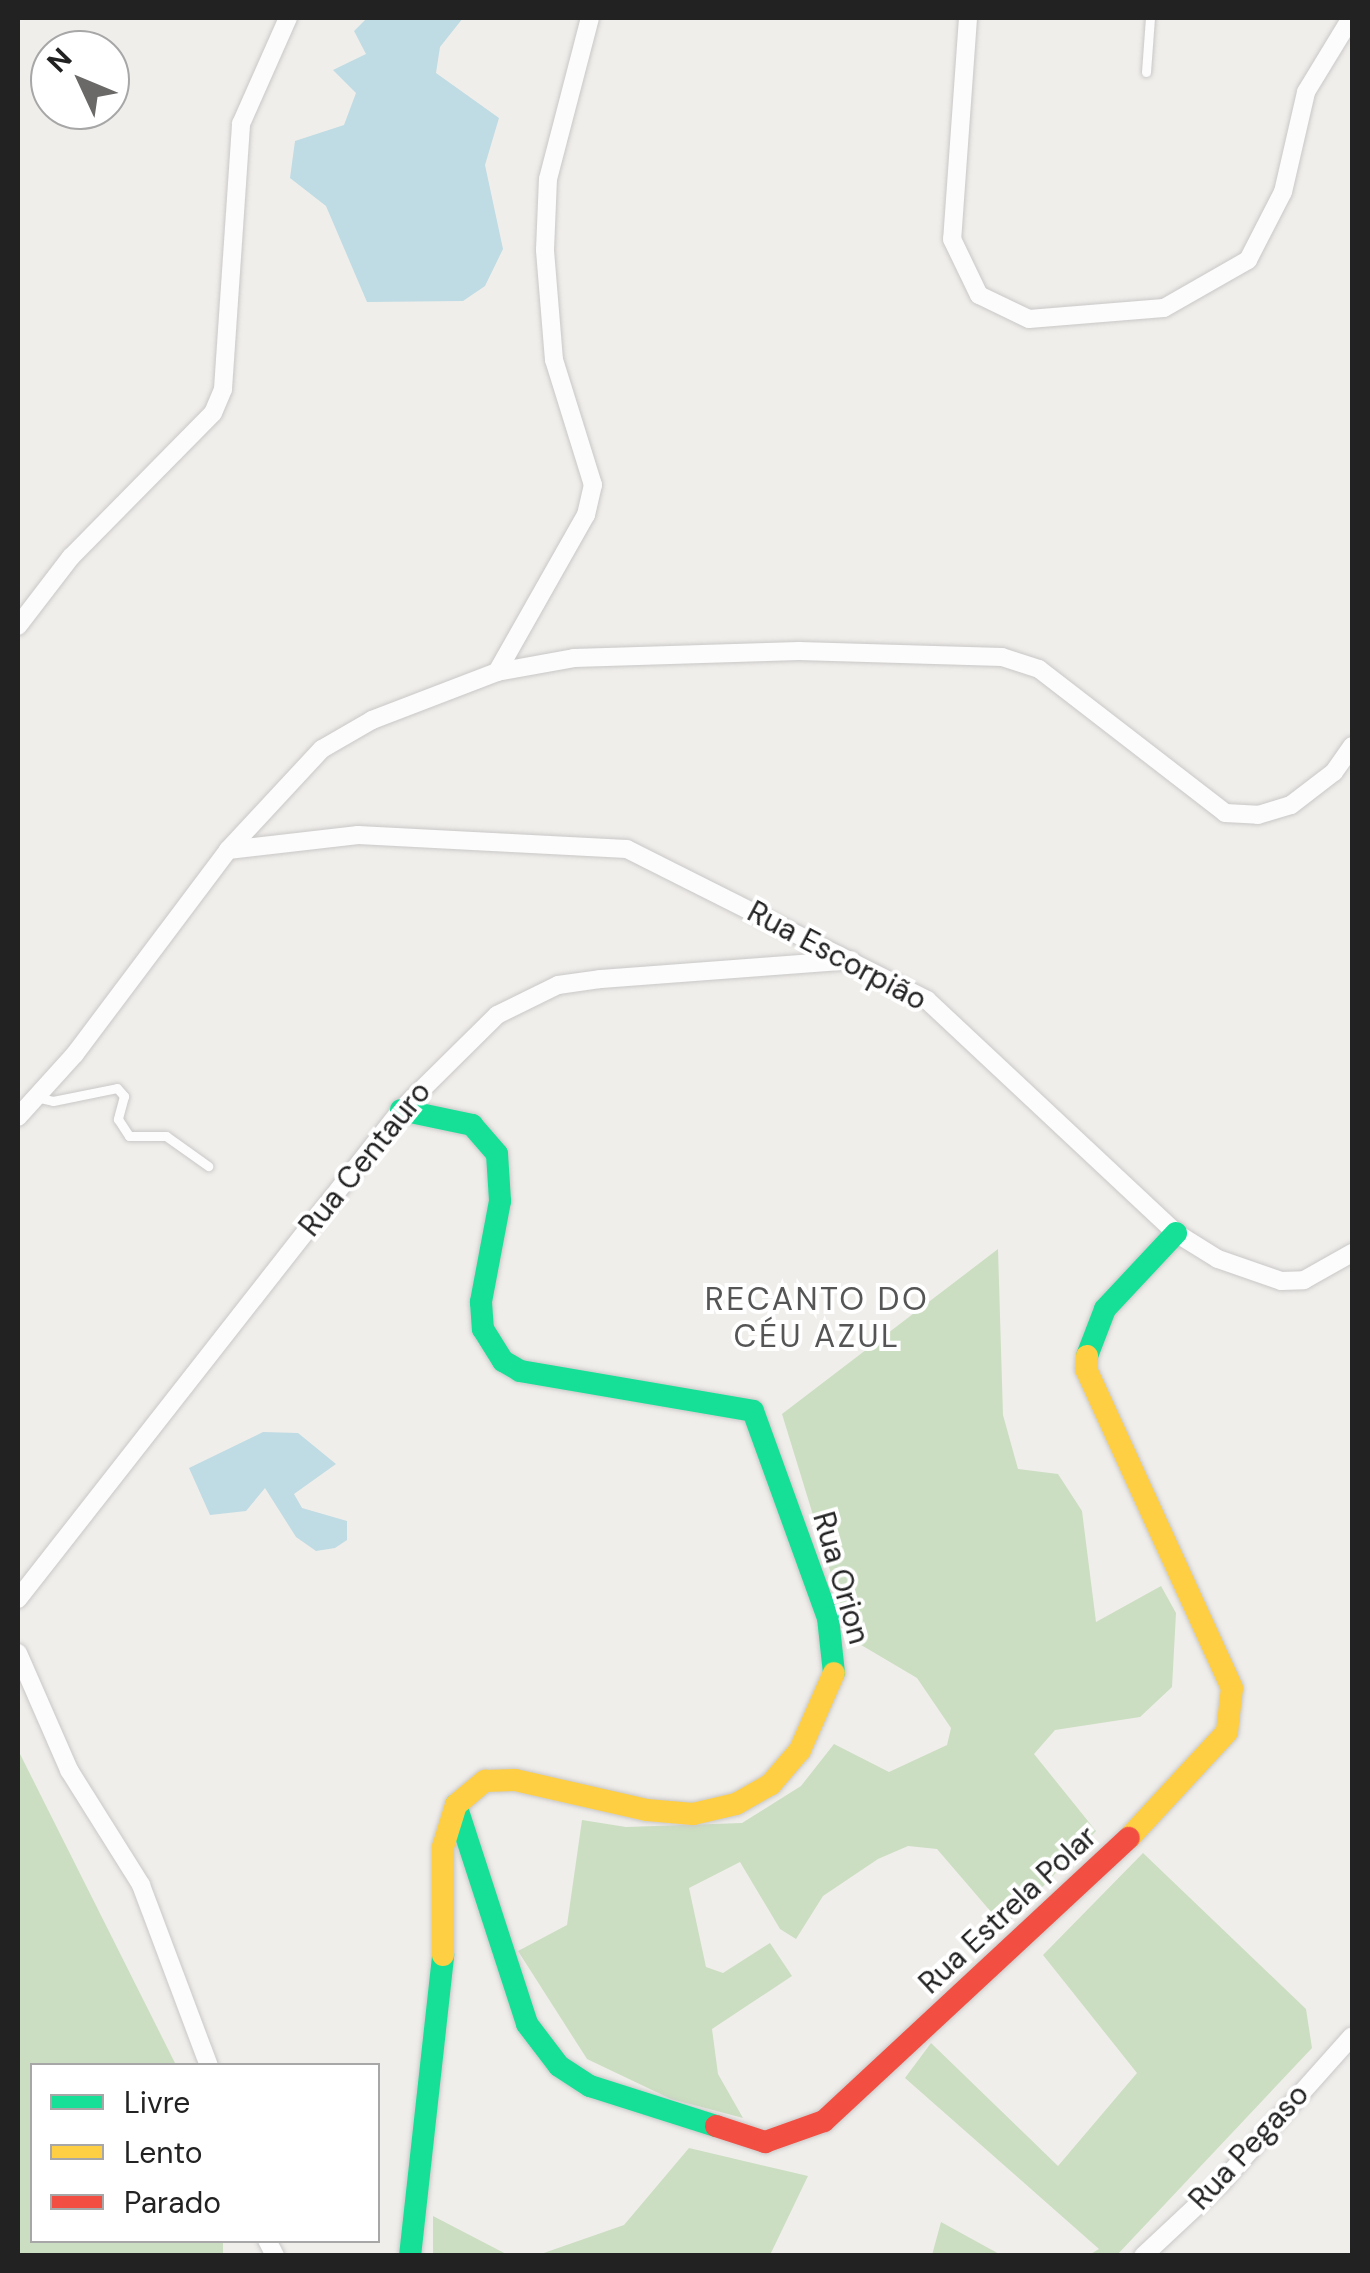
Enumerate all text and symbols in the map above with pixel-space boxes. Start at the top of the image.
north arrow [30,30,130,130]
text: N [39,40,80,80]
street label: Rua Escorpião [741,894,933,1018]
street label: Rua Centauro [292,1074,438,1244]
district label: RECANTO DO CÉU AZUL [705,1281,929,1356]
street label: Rua Orion [805,1508,877,1648]
street label: Rua Estrela Polar [912,1819,1104,2001]
legend [30,2063,380,2243]
street label: Rua Pegaso [1182,2077,1316,2217]
text: Livre [124,2083,190,2122]
text: Lento [124,2133,203,2172]
text: Parado [124,2183,221,2222]

